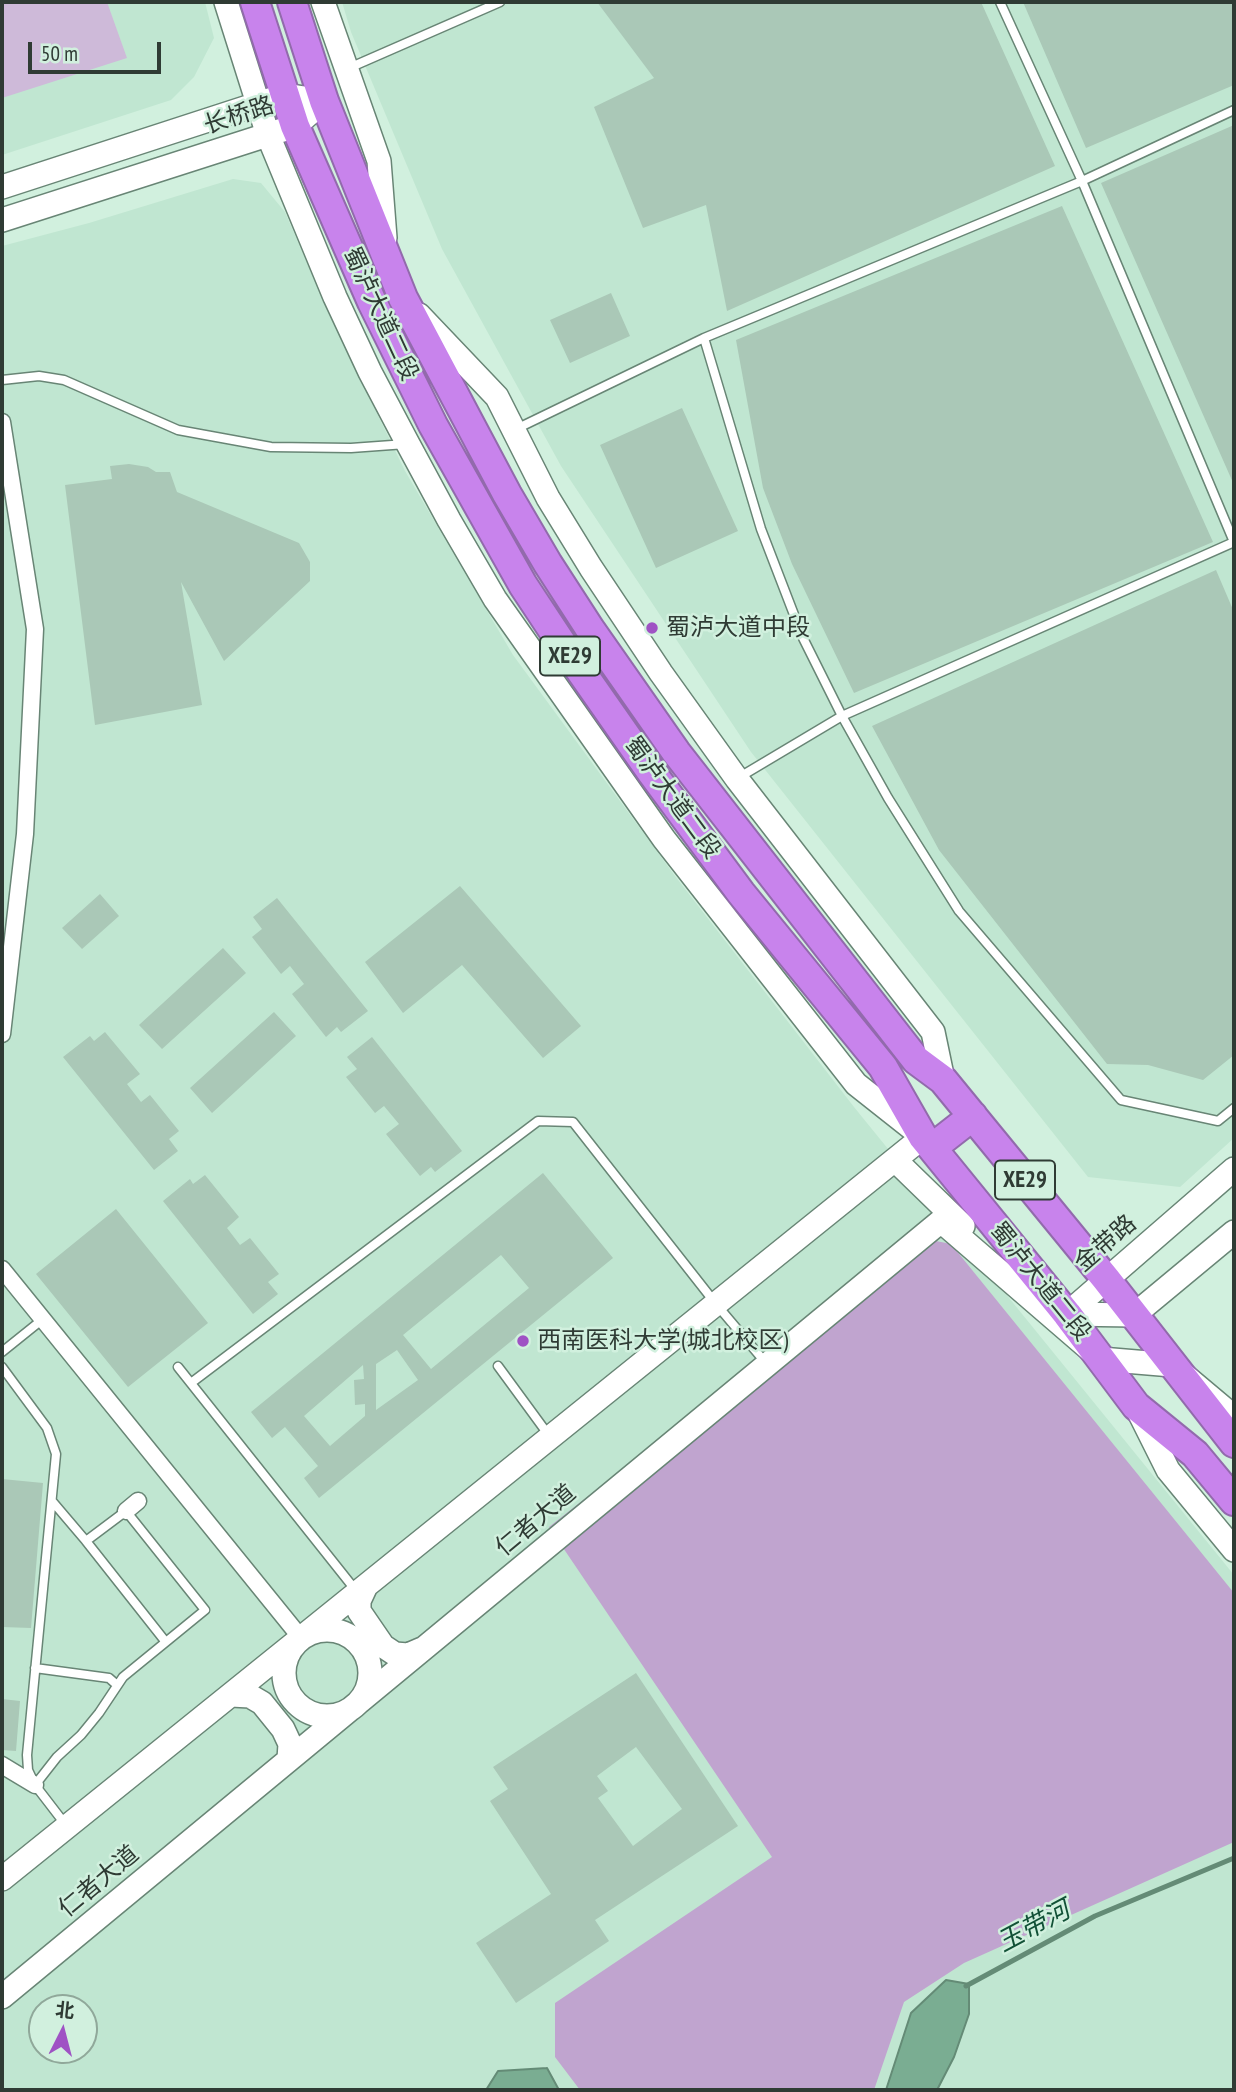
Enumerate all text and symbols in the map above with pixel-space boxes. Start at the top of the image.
scale bar [32,28,164,72]
text: 50 m [41,40,78,67]
street label: 长桥路 [200,91,278,141]
street label: 蜀泸大道二段 [337,243,423,385]
place label: 蜀泸大道中段 [666,614,810,642]
marker: 蜀泸大道中段 [644,620,660,636]
road number: XE29 [540,636,600,676]
street label: 蜀泸大道二段 [618,731,726,865]
road number: XE29 [995,1161,1055,1200]
street label: 金带路 [1069,1210,1143,1278]
street label: 蜀泸大道二段 [983,1217,1097,1347]
place label: 西南医科大学(城北校区) [537,1327,788,1355]
marker: 西南医科大学(城北校区) [515,1333,531,1349]
street label: 仁者大道 [490,1479,582,1563]
street label: 仁者大道 [53,1840,145,1924]
water label: 玉带河 [992,1895,1076,1959]
north arrow [28,1994,98,2064]
text: 北 [54,1997,76,2023]

